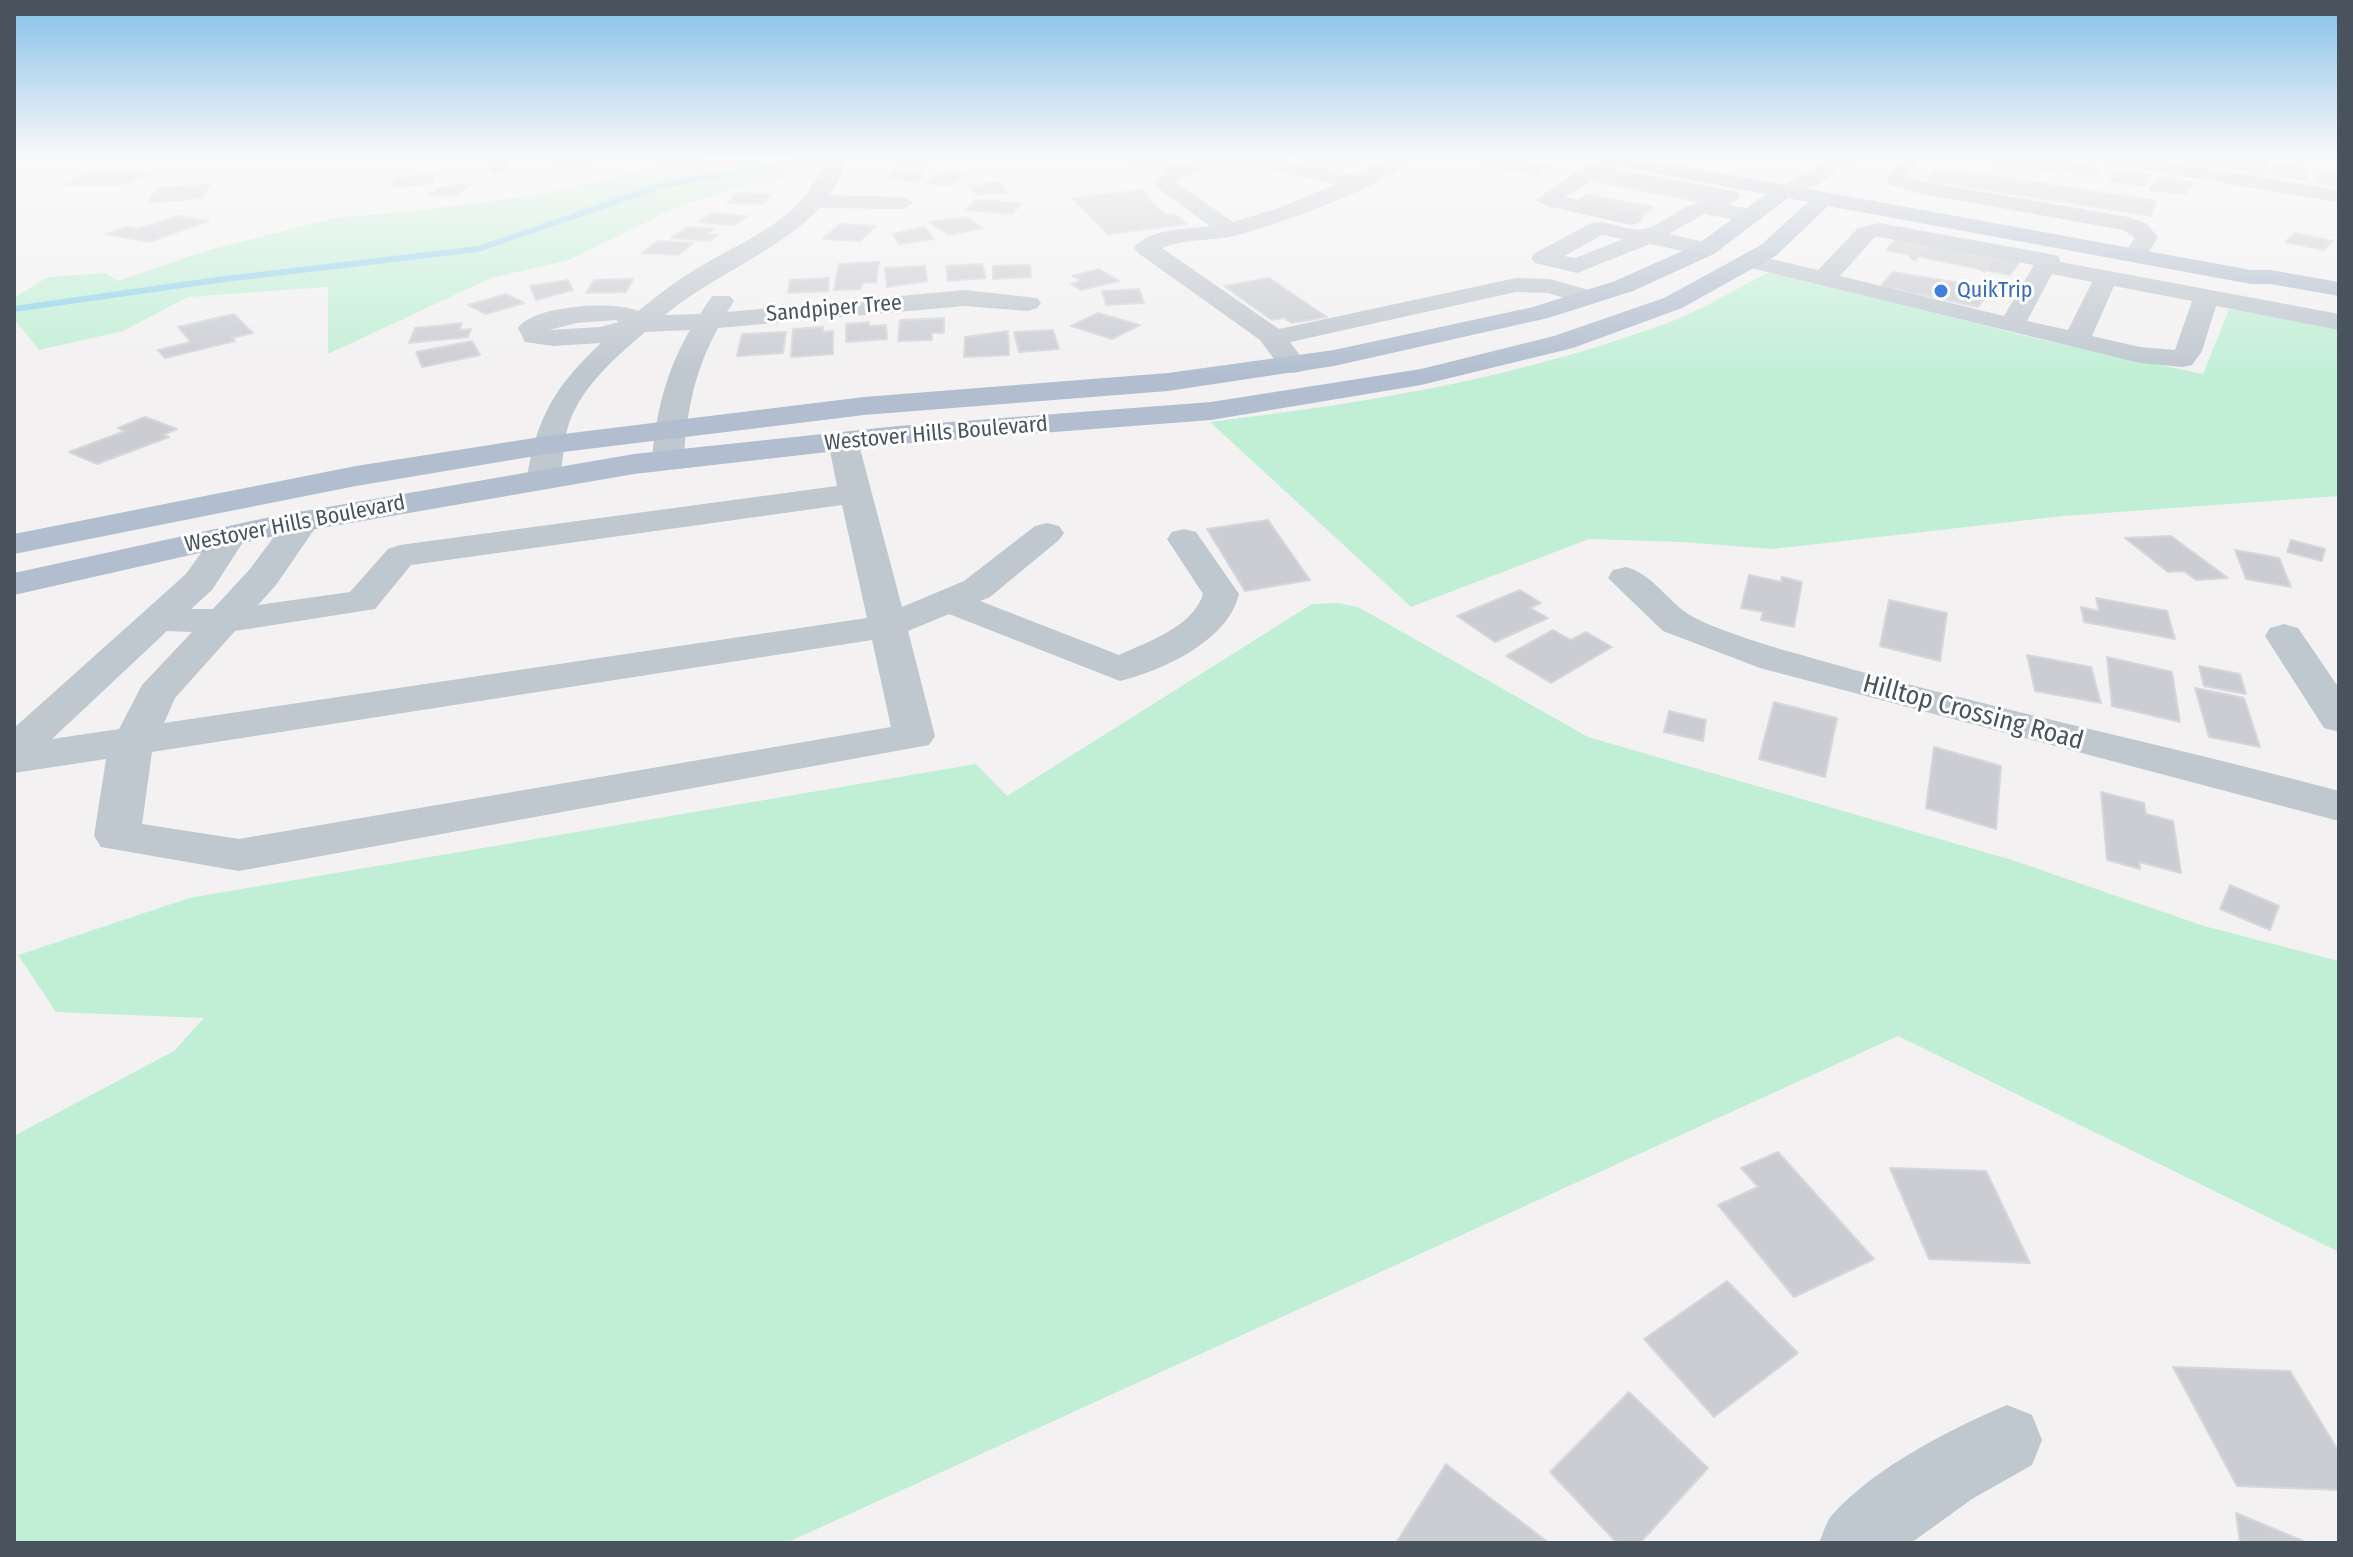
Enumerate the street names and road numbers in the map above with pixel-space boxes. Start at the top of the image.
street label: Sandpiper Tree [765,290,903,328]
street label: Westover Hills Boulevard [823,411,1049,457]
street label: Westover Hills Boulevard [183,490,407,558]
street label: Hilltop Crossing Road [1859,669,2087,757]

